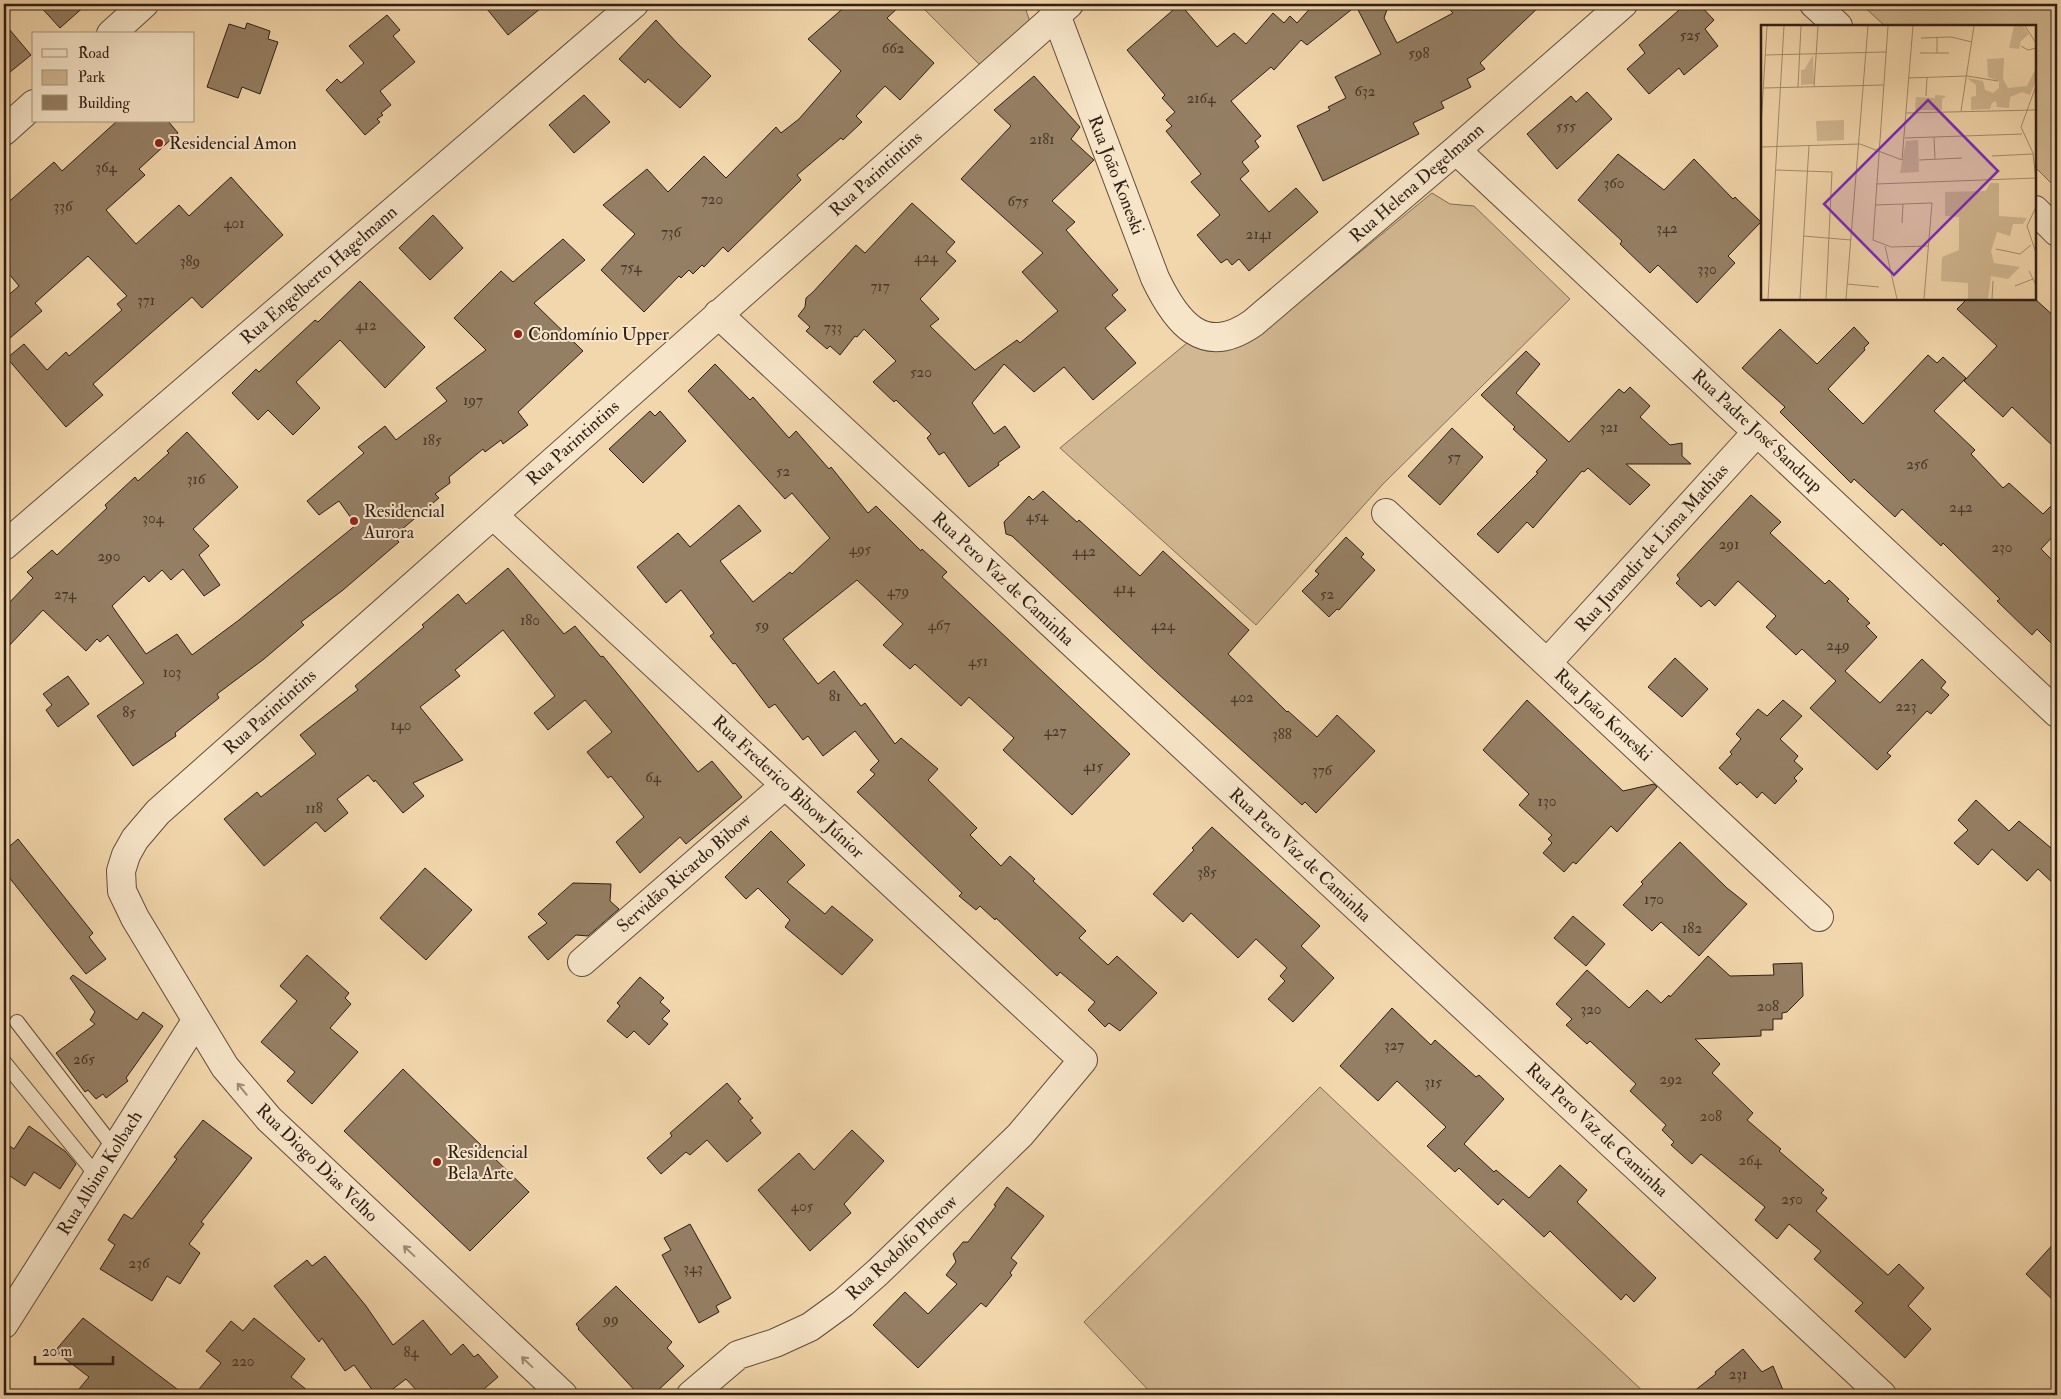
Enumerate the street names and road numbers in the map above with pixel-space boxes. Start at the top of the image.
street label: Rua João Koneski [1083,112,1149,238]
street label: Rua Helena Degelmann [1345,118,1489,248]
street label: Rua Parintintins [825,126,927,222]
street label: Rua Engelberto Hagelmann [236,200,402,350]
street label: Rua Padre José Sandrup [1687,364,1827,498]
street label: Rua Parintintins [522,395,624,491]
street label: Rua Jurandir de Lima Mathias [1570,459,1734,637]
street label: Rua Pero Vaz de Caminha [927,507,1079,651]
street label: Rua Parintintins [219,664,321,760]
street label: Rua João Koneski [1549,664,1657,767]
street label: Rua Frederico Bibow Júnior [707,710,869,864]
street label: Rua Pero Vaz de Caminha [1224,783,1376,927]
street label: Servidão Ricardo Bibow [612,808,757,938]
street label: Rua Pero Vaz de Caminha [1521,1058,1673,1202]
street label: Rua Diogo Dias Velho [251,1099,383,1227]
street label: Rua Albino Kolbach [52,1106,148,1240]
street label: Rua Rodolfo Plotow [842,1190,963,1306]

